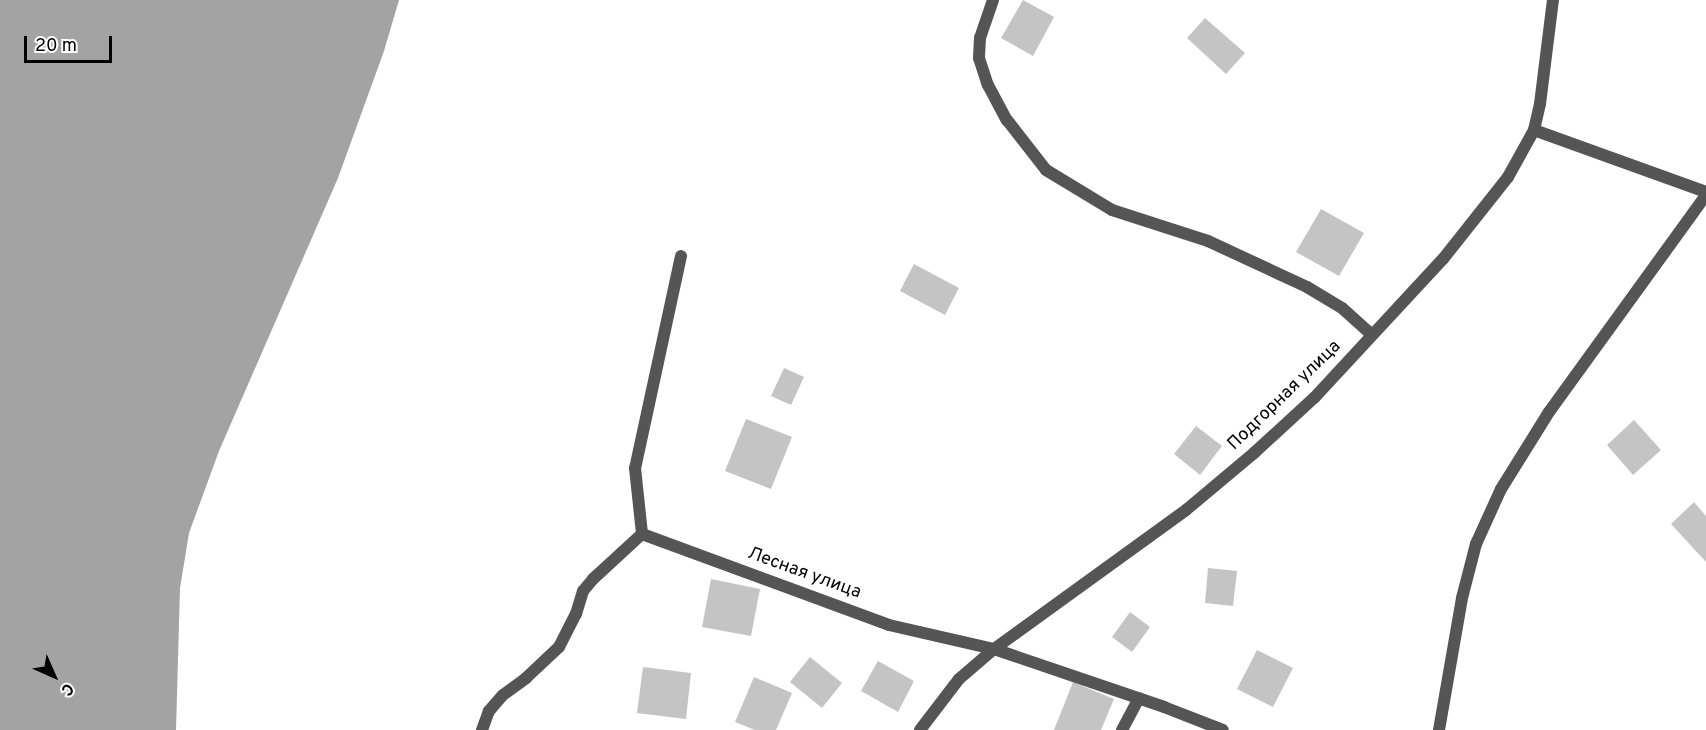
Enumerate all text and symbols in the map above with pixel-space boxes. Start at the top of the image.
scale bar [27,24,116,62]
text: 20 m [35,35,77,58]
street label: Подгорная улица [1224,336,1346,456]
street label: Лесная улица [744,543,864,605]
north arrow [24,646,84,706]
text: С [56,678,77,699]

